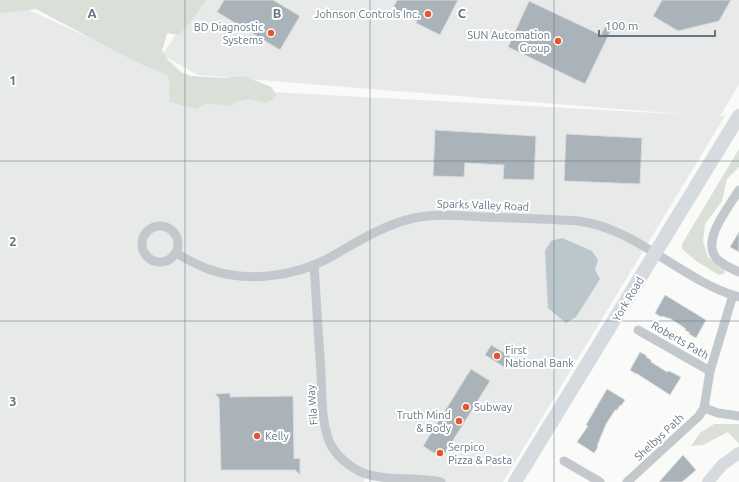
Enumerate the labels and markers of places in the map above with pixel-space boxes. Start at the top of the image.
place label: Johnson Controls Inc. [314,8,420,20]
marker: Johnson Controls Inc. [423,9,433,19]
place label: BD Diagnostic Systems [194,21,263,46]
marker: BD Diagnostic Systems [266,28,276,38]
place label: SUN Automation Group [467,29,550,54]
marker: SUN Automation Group [553,36,563,46]
place label: First National Bank [505,344,574,369]
marker: First National Bank [492,351,502,361]
place label: Subway [474,401,513,413]
marker: Subway [461,402,471,412]
place label: Truth Mind & Body [397,409,452,434]
marker: Truth Mind & Body [454,416,464,426]
place label: Kelly [265,430,289,442]
marker: Kelly [252,431,262,441]
place label: Serpico Pizza & Pasta [448,441,512,466]
marker: Serpico Pizza & Pasta [435,448,445,458]

